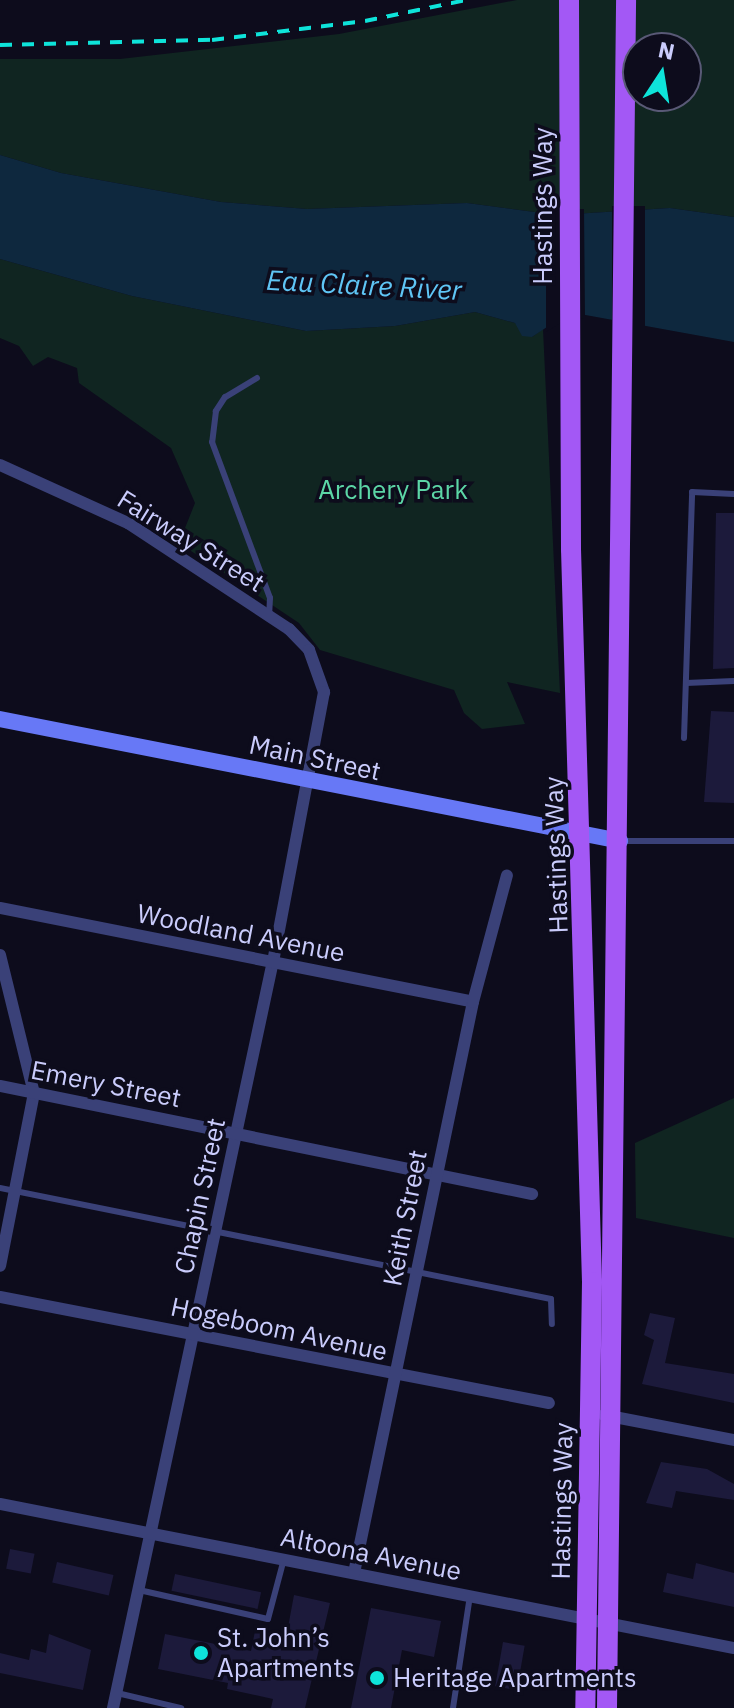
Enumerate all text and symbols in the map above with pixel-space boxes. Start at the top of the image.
north arrow [622,32,702,112]
text: N [656,34,677,66]
street label: Hastings Way [527,127,559,285]
water label: Eau Claire River [265,263,463,307]
park label: Archery Park [318,474,468,506]
street label: Fairway Street [112,483,270,599]
street label: Main Street [246,729,384,787]
street label: Hastings Way [538,776,574,934]
street label: Woodland Avenue [135,898,347,968]
street label: Emery Street [28,1054,184,1114]
street label: Chapin Street [168,1115,232,1277]
street label: Keith Street [377,1147,433,1289]
street label: Hogeboom Avenue [168,1291,390,1367]
street label: Hastings Way [545,1422,579,1580]
street label: Altoona Avenue [278,1521,464,1587]
place label: St. John’s Apartments [217,1622,355,1684]
marker: St. John’s Apartments [192,1644,210,1662]
place label: Heritage Apartments [393,1662,637,1694]
marker: Heritage Apartments [368,1669,386,1687]

